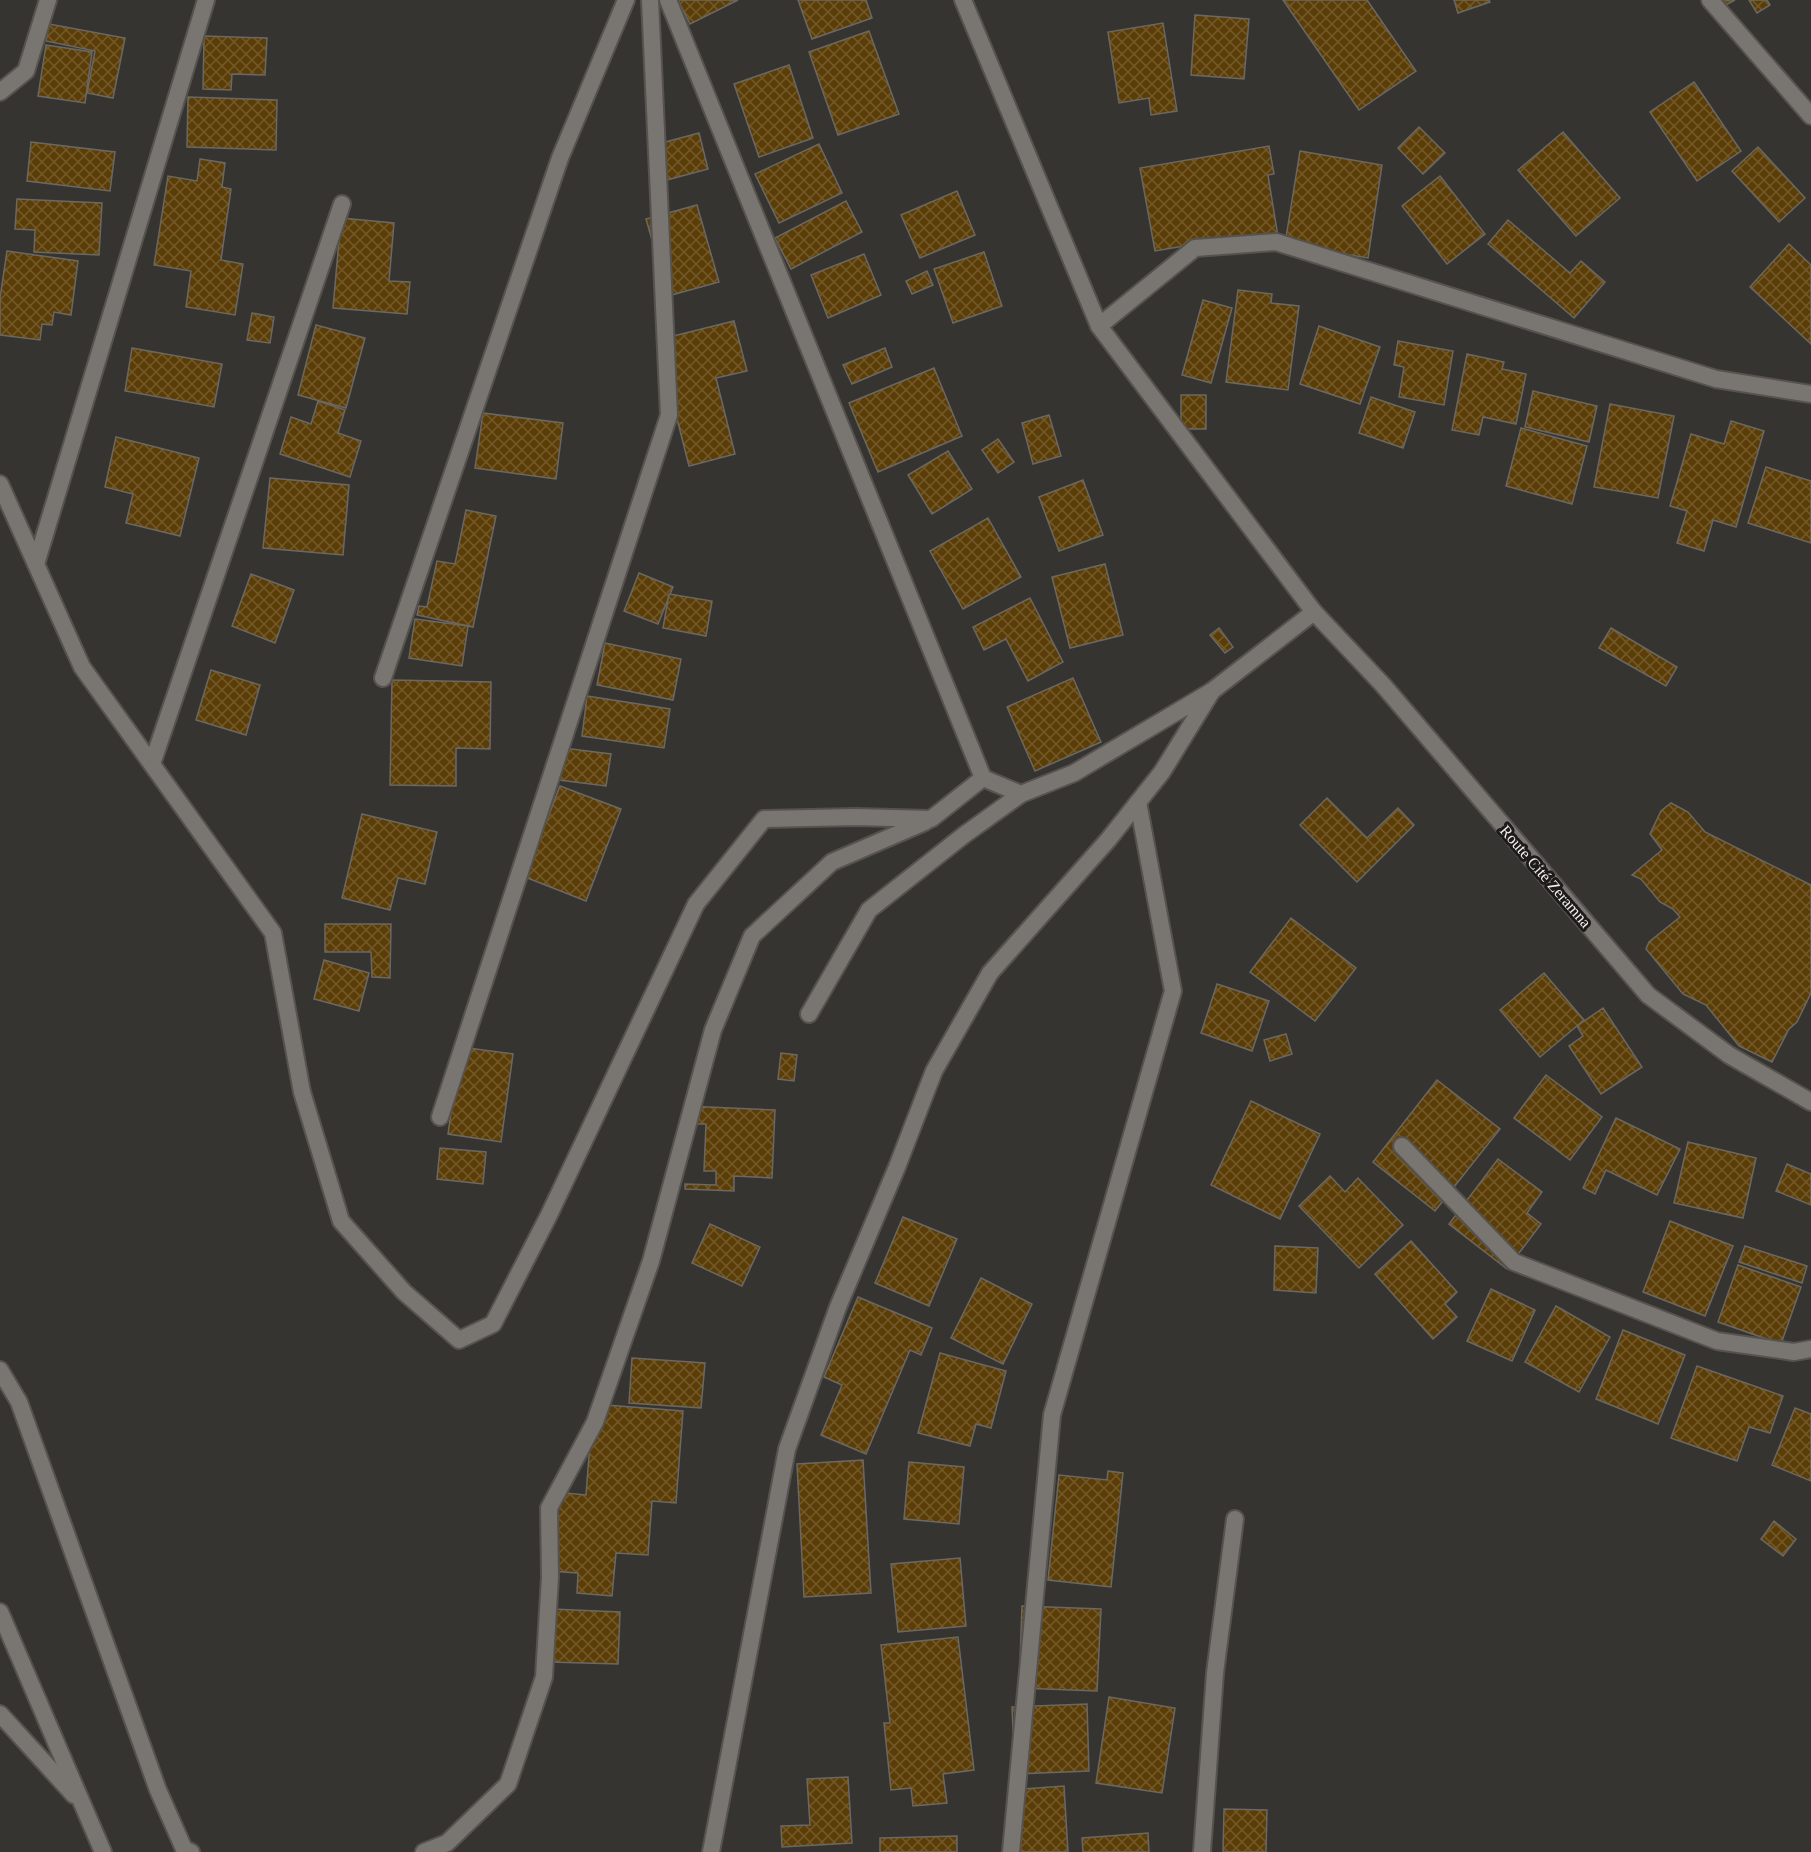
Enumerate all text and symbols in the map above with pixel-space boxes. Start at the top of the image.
street label: Route Cité Zeramna [1497,822,1595,931]

